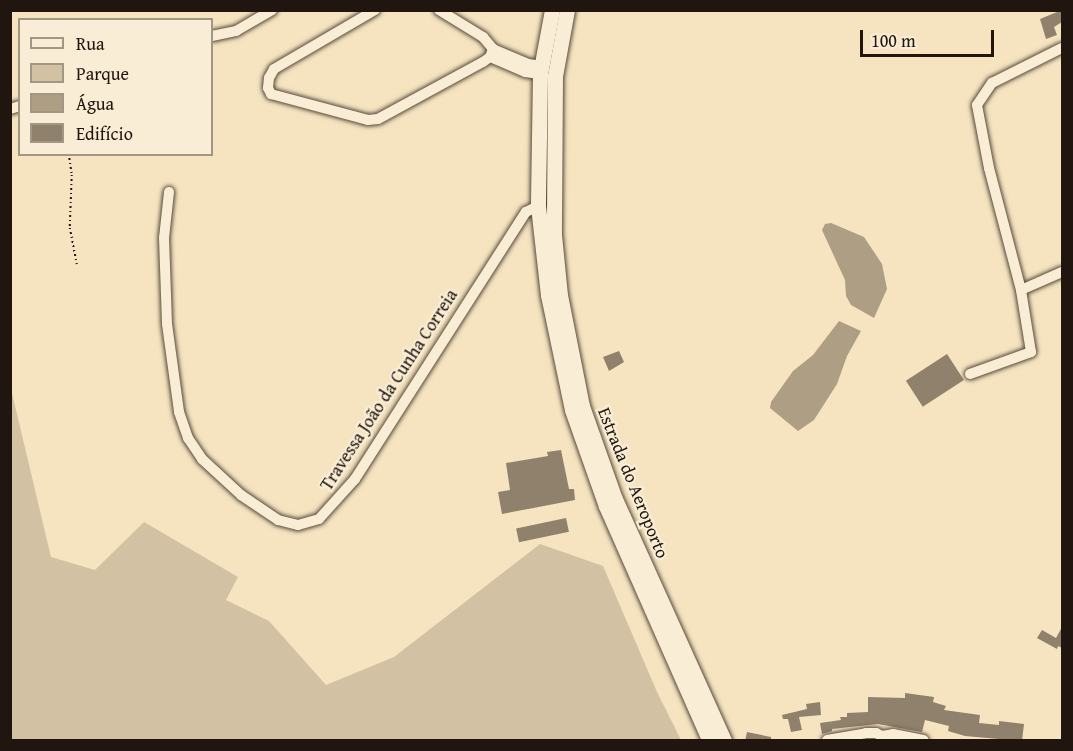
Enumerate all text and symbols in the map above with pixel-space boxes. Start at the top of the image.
legend [18,18,213,156]
scale bar [863,18,996,56]
text: 100 m [871,27,916,54]
text: Rua [76,30,105,57]
text: Parque [76,60,129,87]
text: Água [76,90,114,117]
text: Edifício [76,120,133,147]
street label: Travessa João da Cunha Correia [316,285,462,495]
street label: Estrada do Aeroporto [593,404,673,562]

